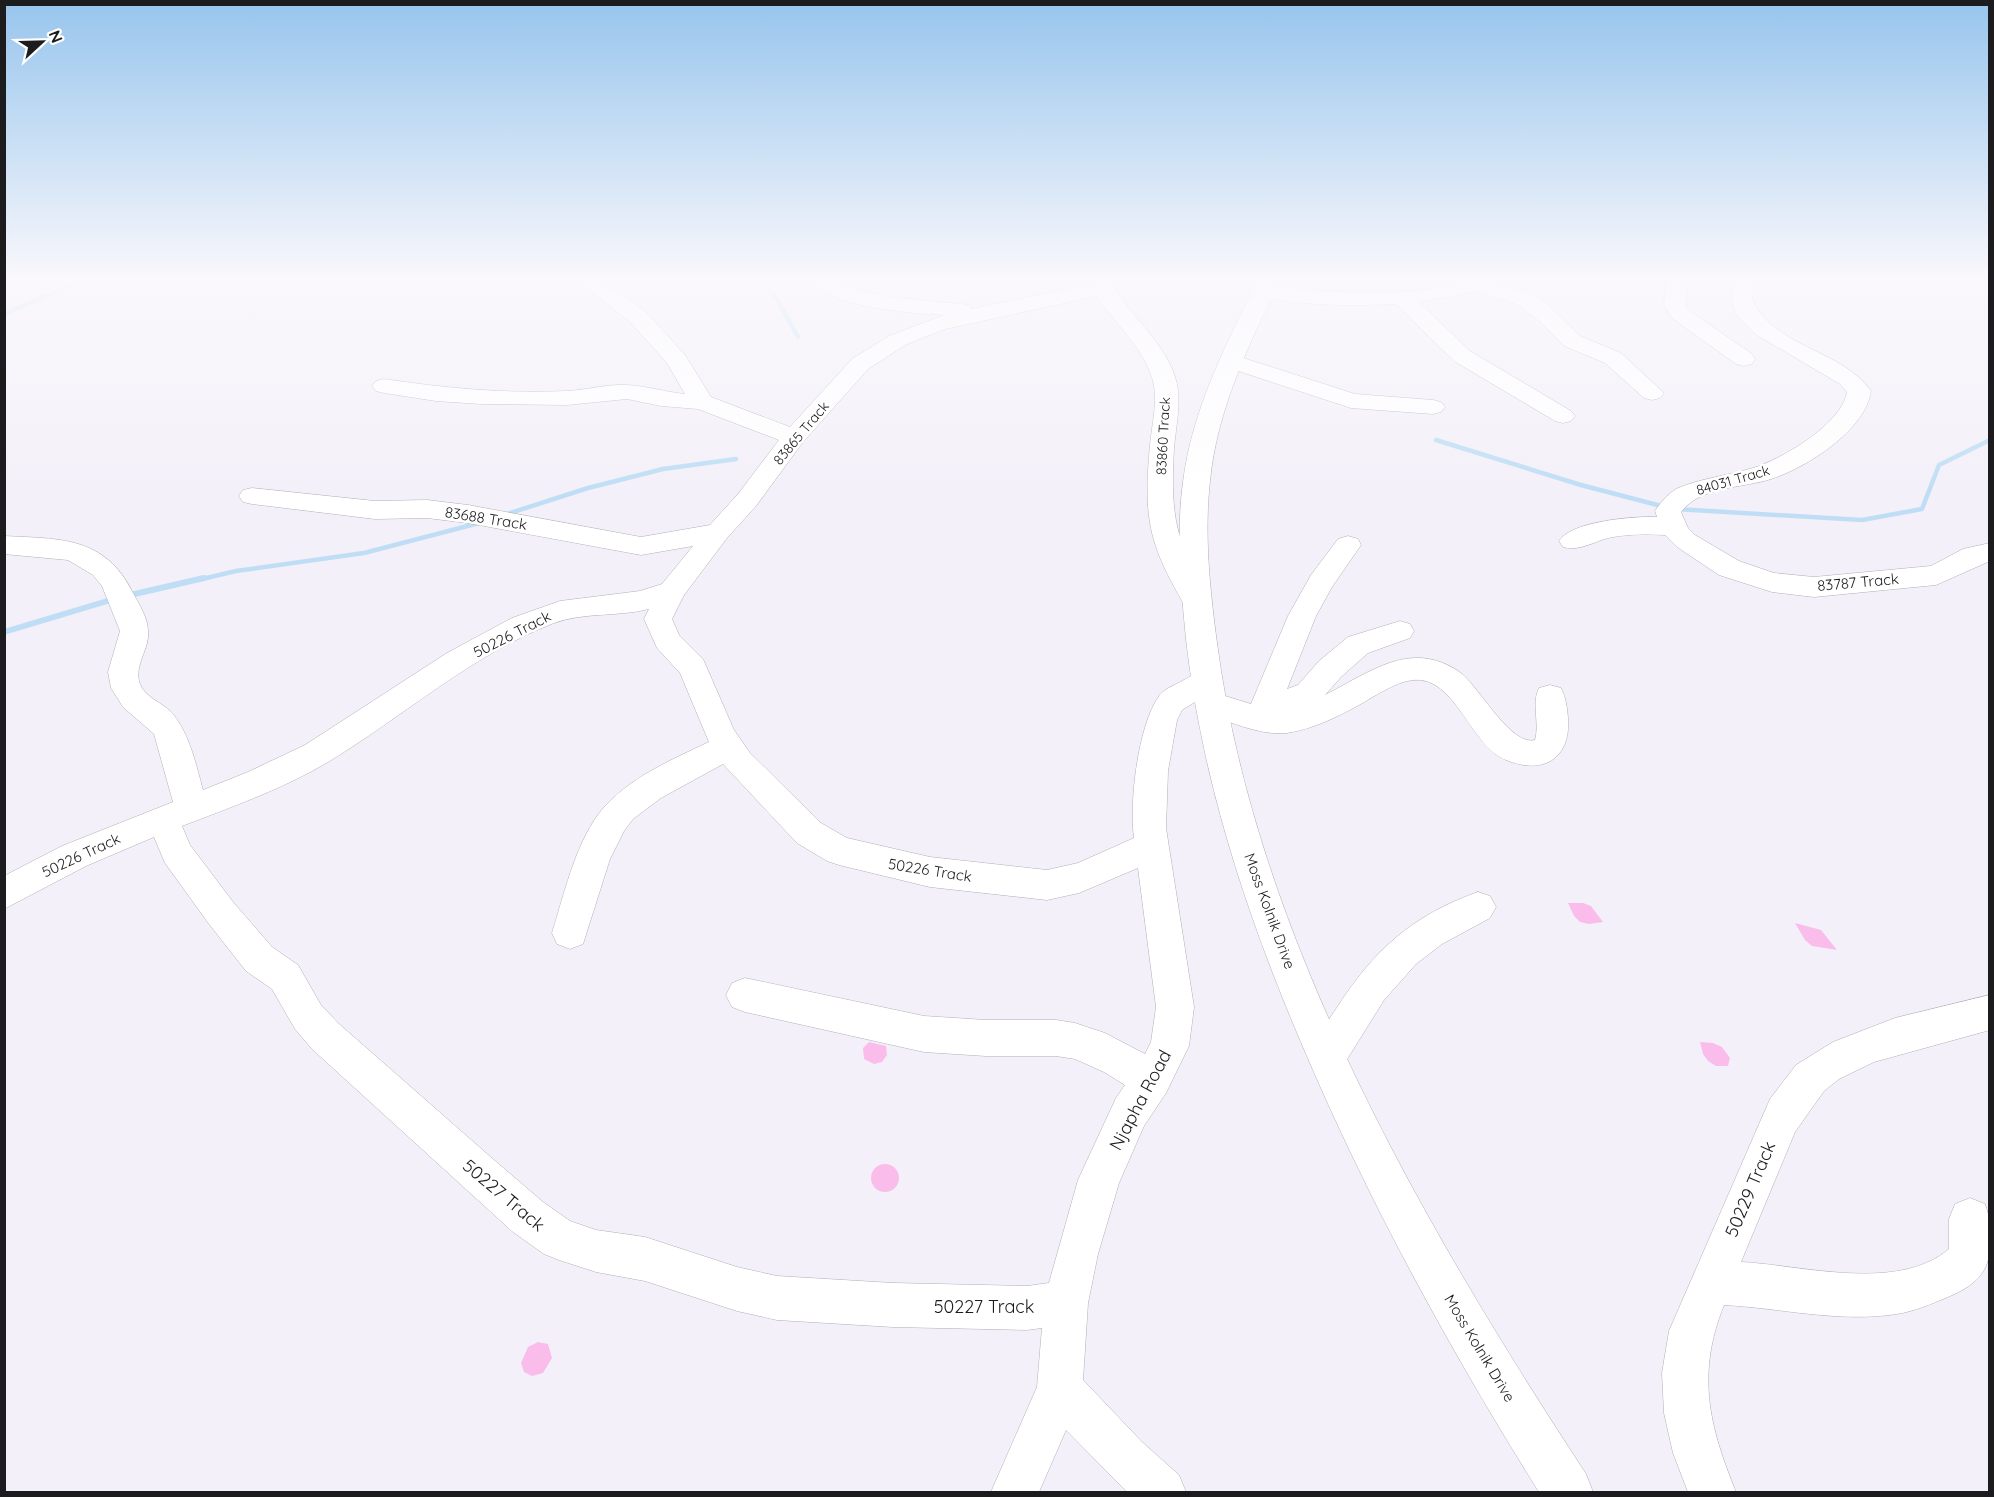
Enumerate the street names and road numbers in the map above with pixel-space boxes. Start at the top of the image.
street label: 83860 Track [1152,396,1174,476]
street label: 83865 Track [769,398,833,468]
street label: 84031 Track [1694,461,1772,499]
street label: 83688 Track [444,502,528,534]
street label: 83787 Track [1816,569,1900,595]
street label: 50226 Track [470,606,554,662]
street label: 50226 Track [39,829,123,881]
street label: Moss Kolnik Drive [1240,850,1300,972]
street label: 50226 Track [887,854,973,886]
street label: Njapha Road [1104,1046,1176,1154]
street label: 50229 Track [1720,1138,1780,1240]
street label: 50227 Track [458,1154,550,1236]
street label: Moss Kolnik Drive [1440,1291,1520,1405]
street label: 50227 Track [934,1295,1034,1318]

